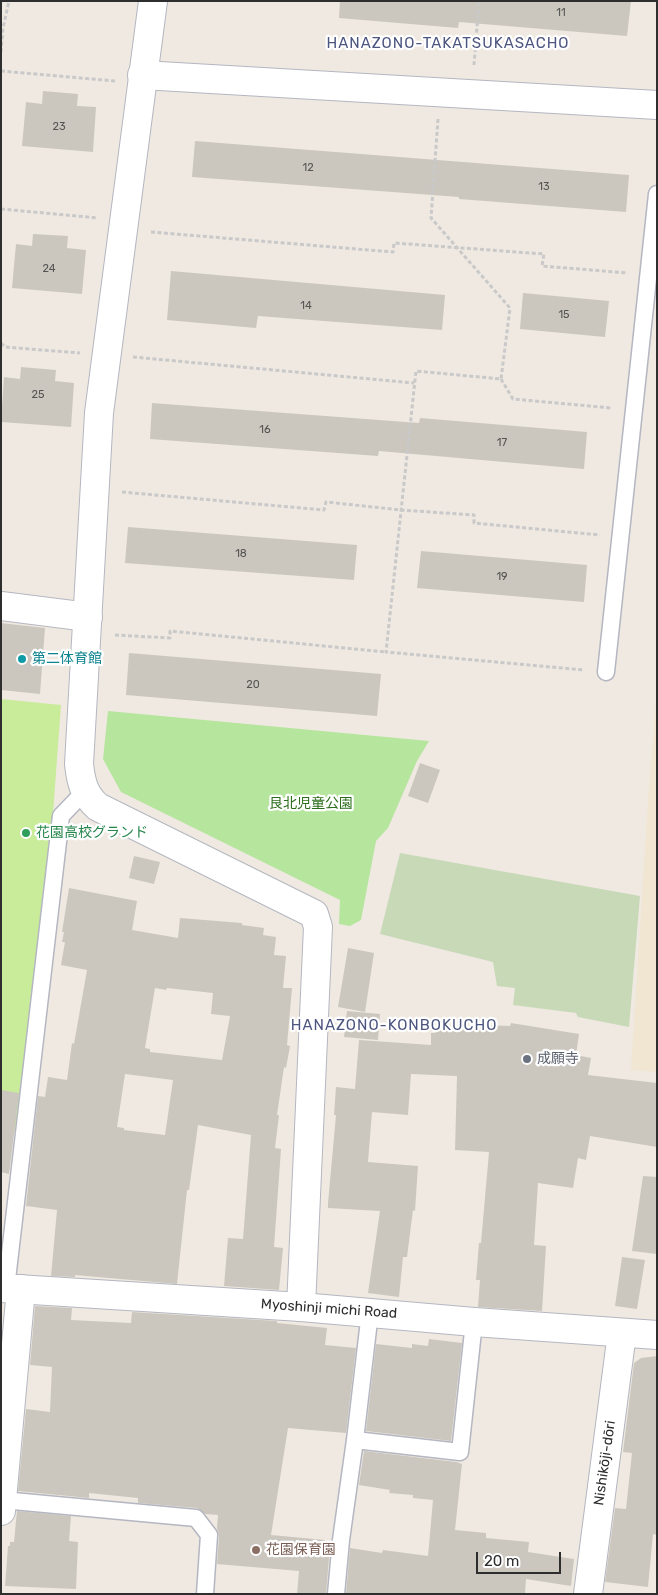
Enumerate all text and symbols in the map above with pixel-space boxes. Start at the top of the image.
house number: 11 [556,6,566,20]
district label: HANAZONO-TAKATSUKASACHO [324,35,572,53]
house number: 23 [52,120,66,134]
house number: 12 [302,161,314,175]
house number: 13 [538,180,550,194]
house number: 24 [42,262,56,276]
house number: 14 [300,299,312,313]
house number: 15 [558,308,570,322]
house number: 25 [32,388,44,402]
house number: 16 [259,423,271,437]
house number: 17 [497,436,507,450]
house number: 18 [235,547,247,561]
house number: 19 [496,570,508,584]
place label: 第二体育館 [32,651,102,667]
marker: 第二体育館 [16,653,28,665]
house number: 20 [246,678,260,692]
park label: 艮北児童公園 [269,796,353,812]
place label: 花園高校グランド [36,825,148,841]
marker: 花園高校グランド [20,827,32,839]
district label: HANAZONO-KONBOKUCHO [288,1017,500,1035]
place label: 成願寺 [537,1051,579,1067]
marker: 成願寺 [521,1053,533,1065]
street label: Myoshinji michi Road [260,1296,398,1322]
street label: Nishikōji-dōri [591,1419,619,1507]
place label: 花園保育園 [266,1542,336,1558]
scale bar [478,1542,563,1574]
marker: 花園保育園 [250,1544,262,1556]
text: 20 m [484,1552,519,1570]

